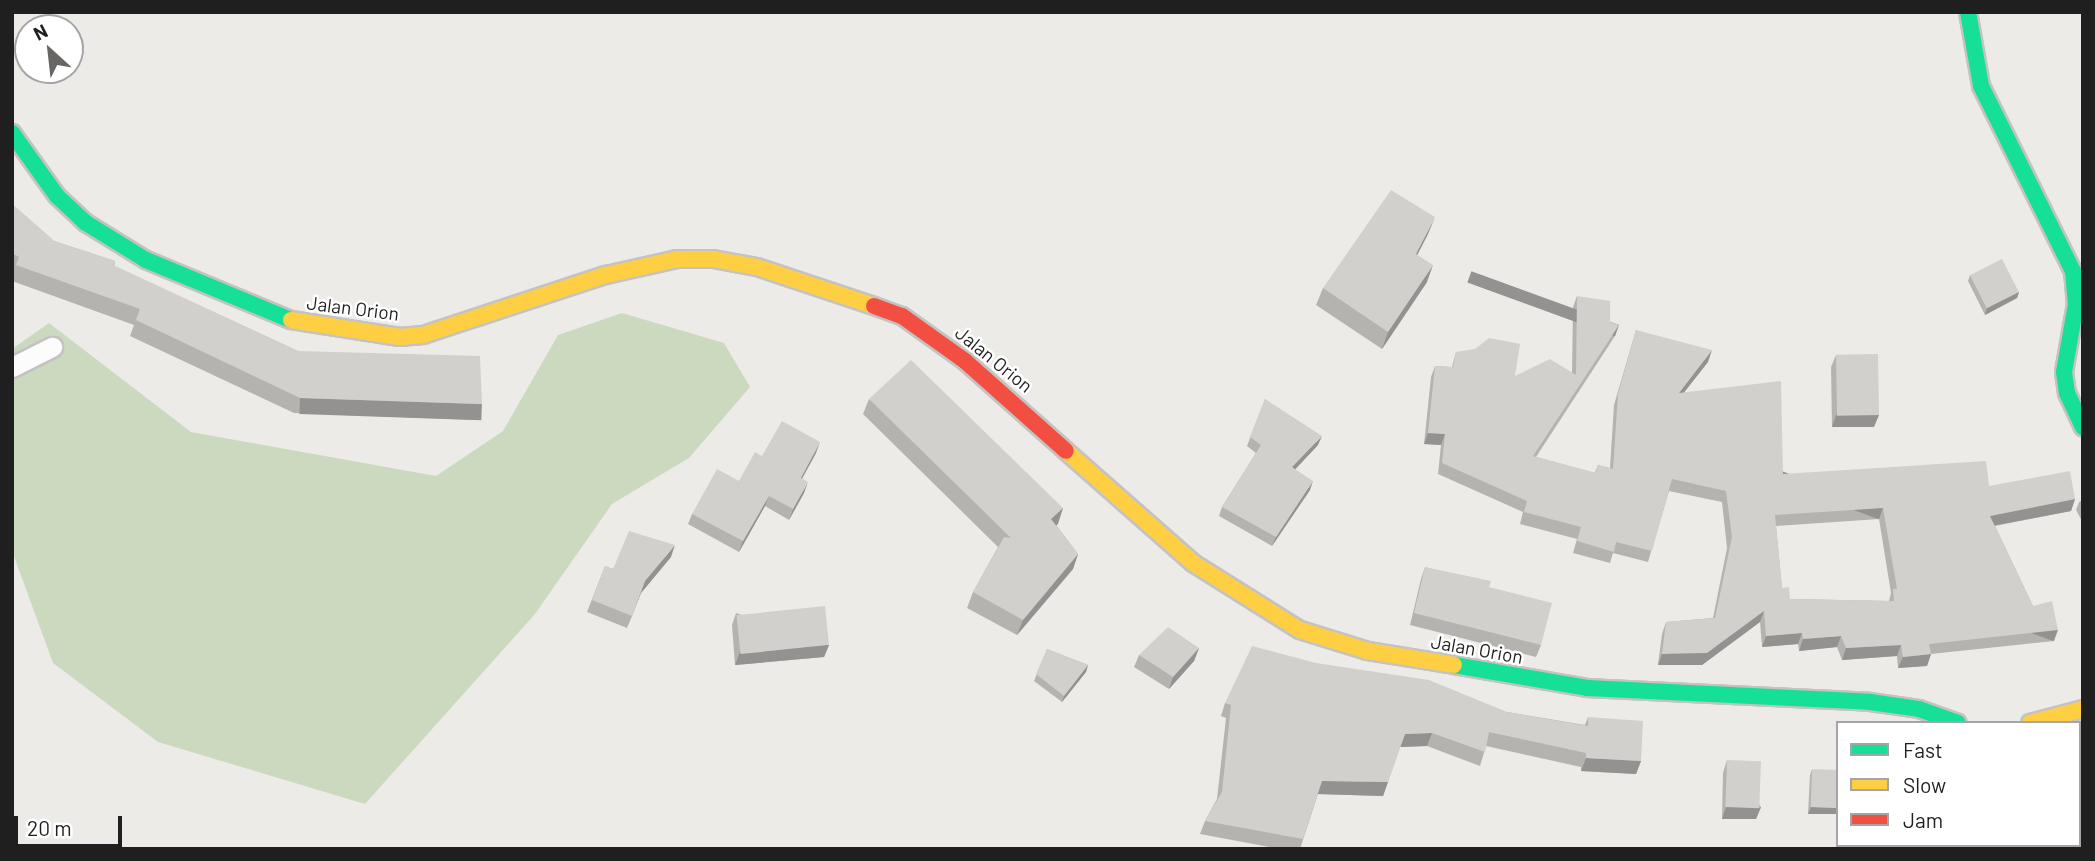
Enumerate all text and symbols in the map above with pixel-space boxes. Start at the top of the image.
north arrow [14,14,84,84]
text: N [29,19,51,45]
street label: Jalan Orion [305,291,401,325]
street label: Jalan Orion [951,321,1037,397]
street label: Jalan Orion [1429,630,1525,668]
legend [1836,721,2081,847]
text: Fast [1903,737,1943,762]
text: Slow [1903,772,1946,797]
scale bar [18,802,126,846]
text: Jam [1903,807,1943,832]
text: 20 m [27,815,72,840]

